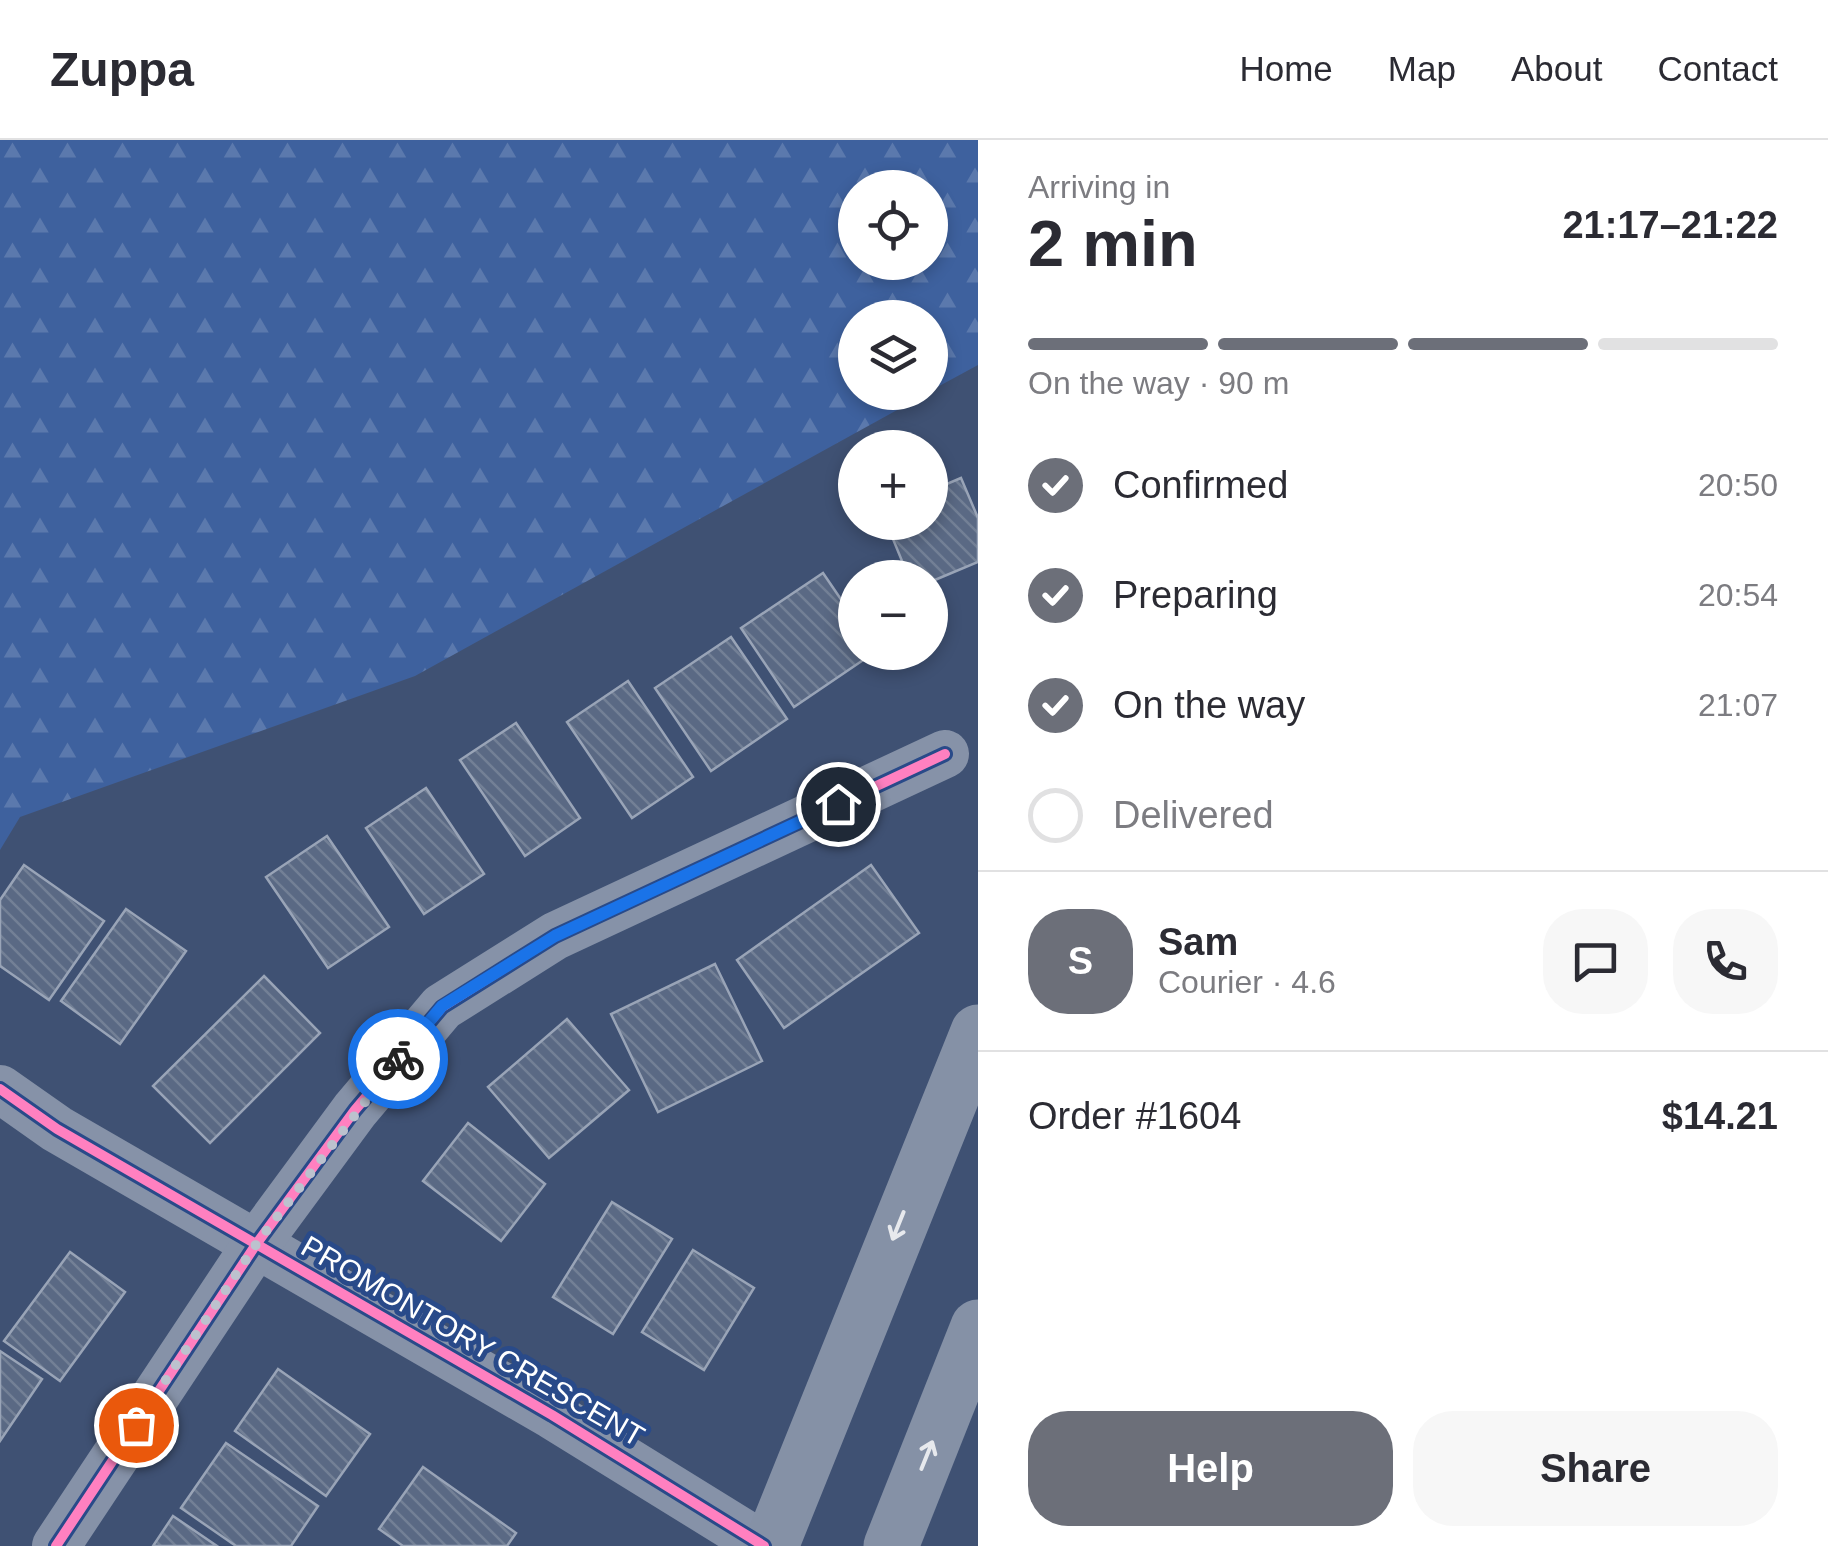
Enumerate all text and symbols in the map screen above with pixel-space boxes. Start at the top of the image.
text: Zuppa [50,43,194,96]
text: Home [1239,49,1333,88]
text: Map [1388,49,1456,88]
text: About [1511,49,1602,88]
text: Contact [1657,49,1778,88]
text: Arriving in [1028,169,1170,205]
map controls [838,170,948,670]
button: locate [838,170,948,280]
text: 21:17–21:22 [1562,204,1778,246]
text: 2 min [1028,207,1198,280]
button: layers [838,300,948,410]
text: On the way · 90 m [1028,365,1289,401]
button: + [838,430,948,540]
icon: check [1028,458,1083,513]
text: Confirmed [1113,464,1288,506]
text: 20:50 [1698,467,1778,503]
button: − [838,560,948,670]
icon: check [1028,568,1083,623]
text: Preparing [1113,574,1278,616]
text: 20:54 [1698,577,1778,613]
icon: check [1028,678,1083,733]
text: On the way [1113,684,1305,726]
text: 21:07 [1698,687,1778,723]
pin [796,762,881,847]
icon: home [811,777,866,832]
text: Delivered [1113,794,1274,836]
button: chat [1543,909,1648,1014]
button: phone [1673,909,1778,1014]
text: Sam [1158,921,1238,963]
text: S [1068,940,1093,982]
text: Courier · 4.6 [1158,964,1336,1000]
courier [348,1009,448,1109]
icon: bike [371,1032,426,1087]
text: Order #1604 [1028,1095,1241,1137]
text: $14.21 [1662,1095,1778,1137]
one-way arrow [888,1210,906,1240]
street label: PROMONTORY CRESCENT [296,1229,650,1453]
pin [94,1383,179,1468]
icon: bag [109,1398,164,1453]
button: Help [1028,1411,1393,1526]
button: Share [1413,1411,1778,1526]
one-way arrow [920,1441,938,1471]

